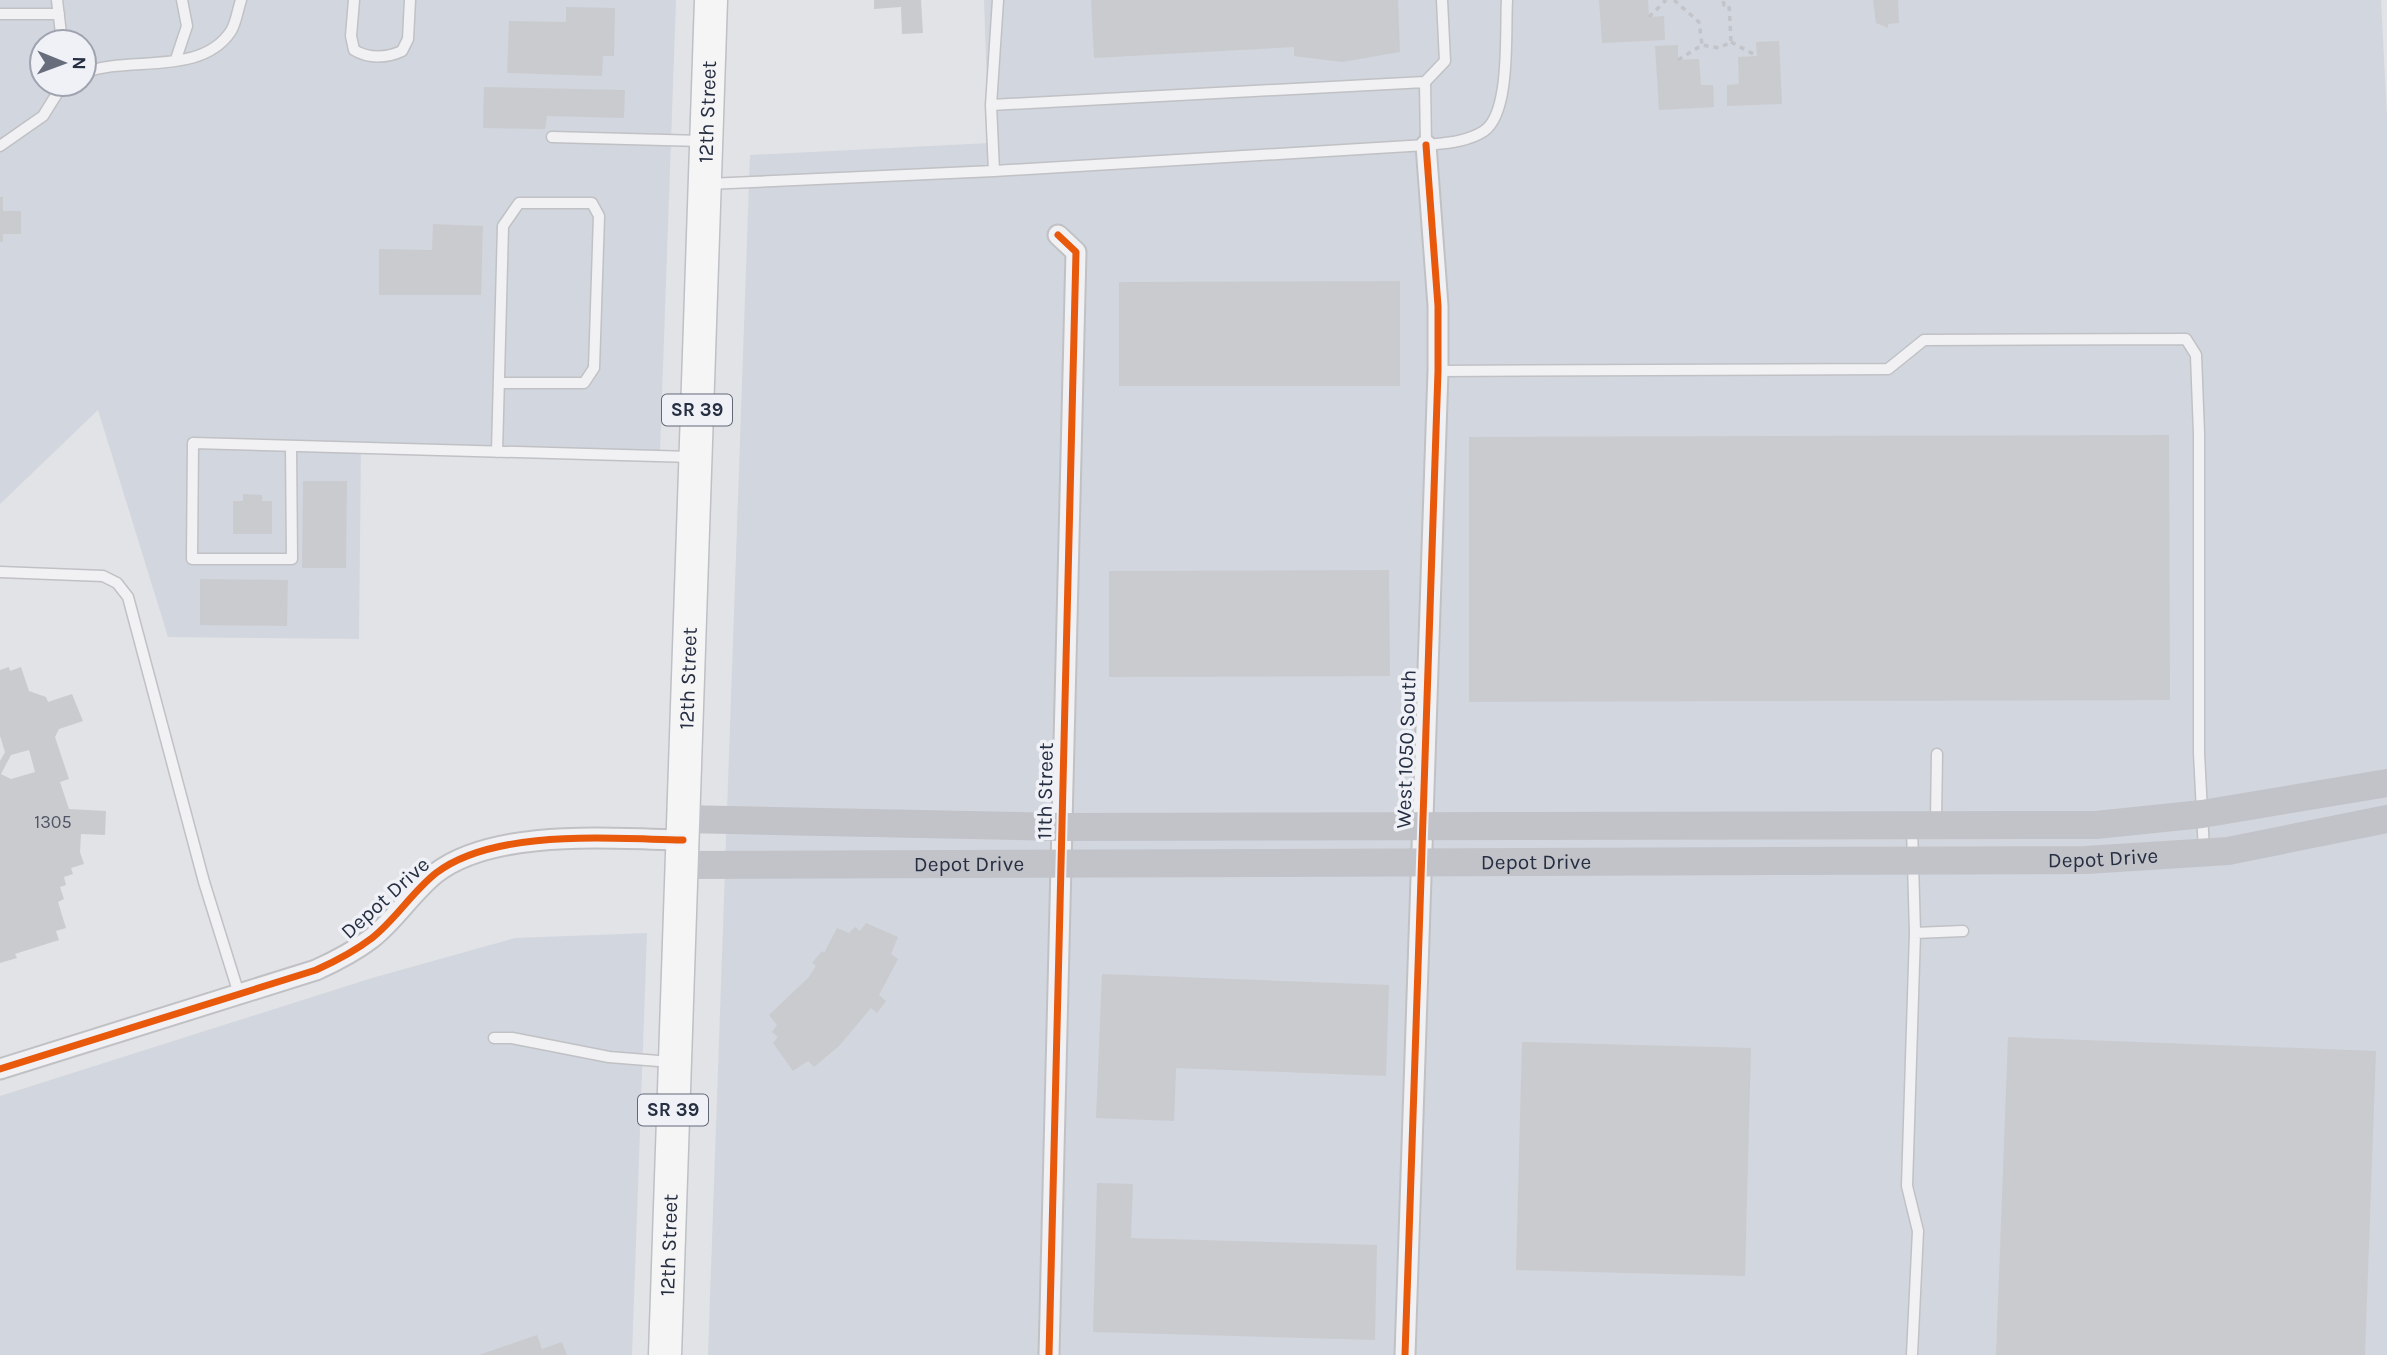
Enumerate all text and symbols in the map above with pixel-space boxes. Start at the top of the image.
north arrow [28,28,98,98]
text: N [68,56,90,70]
street label: 12th Street [693,60,721,163]
road number: SR 39 [662,394,732,426]
street label: 12th Street [674,627,702,730]
street label: West 1050 South [1391,669,1421,829]
street label: 11th Street [1032,742,1058,840]
house number: 1305 [34,811,72,833]
street label: Depot Drive [2048,843,2159,872]
street label: Depot Drive [1481,850,1591,874]
street label: Depot Drive [336,852,434,944]
street label: Depot Drive [914,852,1024,876]
road number: SR 39 [638,1094,708,1126]
street label: 12th Street [655,1193,682,1297]

